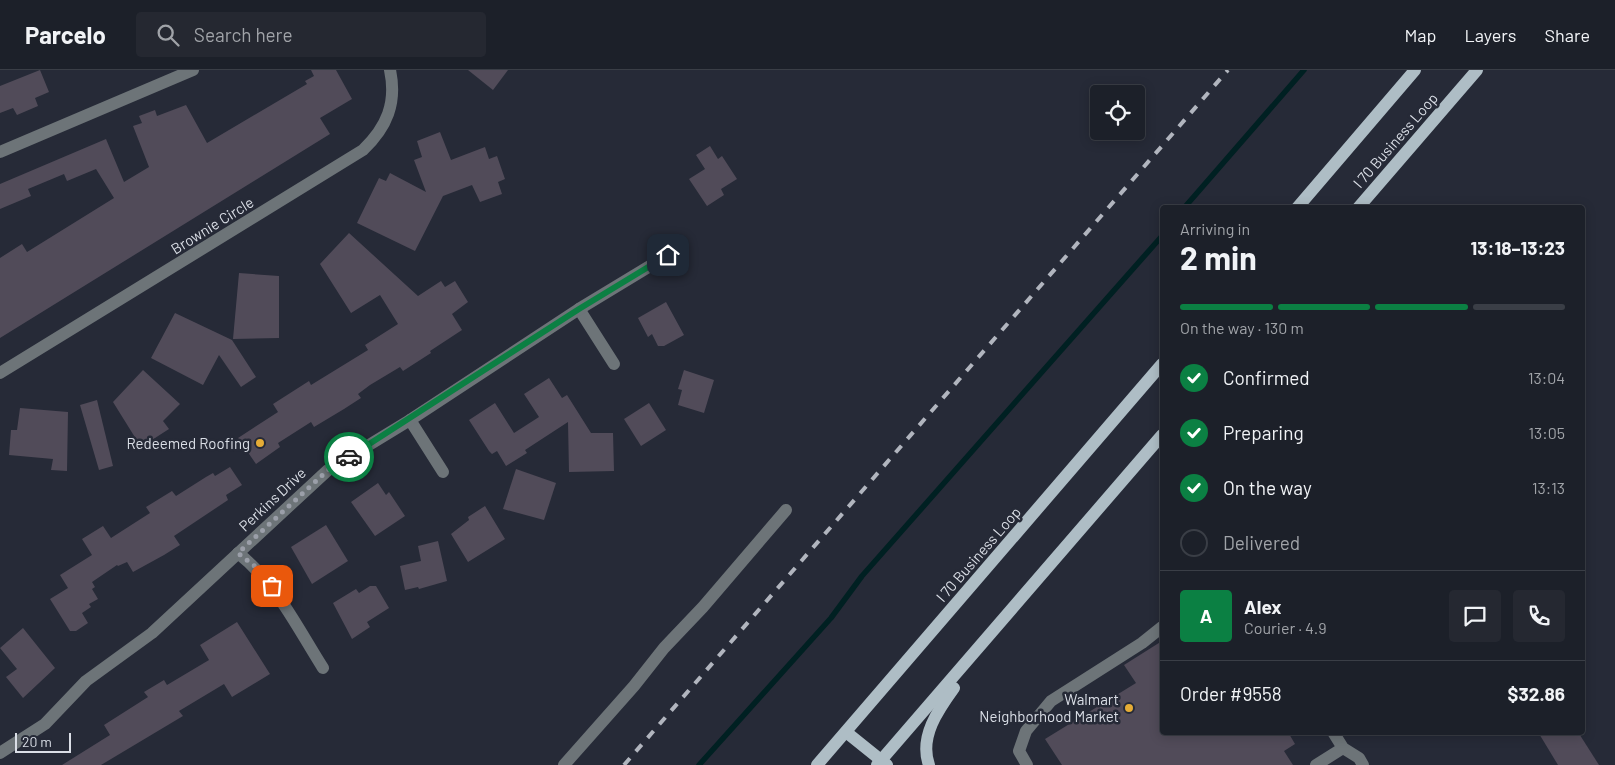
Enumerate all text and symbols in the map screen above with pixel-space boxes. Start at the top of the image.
search box [136,12,486,57]
text: Parcelo [25,20,106,49]
icon: search [154,21,182,49]
text: Search here [194,23,293,46]
text: Map [1404,24,1436,46]
text: Layers [1464,24,1517,46]
text: Share [1545,24,1590,46]
map controls [1090,85,1145,140]
button: locate [1090,85,1145,140]
street label: I 70 Business Loop [1349,89,1441,191]
street label: Brownie Circle [167,192,257,258]
text: Arriving in [1180,219,1250,238]
pin [647,234,689,276]
text: 13:18–13:23 [1471,236,1565,259]
text: 2 min [1180,238,1257,276]
icon: home [654,241,682,269]
text: On the way · 130 m [1180,318,1304,337]
icon: check [1180,364,1208,392]
text: Confirmed [1223,366,1310,389]
text: 13:04 [1528,368,1565,387]
icon: check [1180,419,1208,447]
text: Preparing [1223,421,1304,444]
text: 13:05 [1528,423,1565,442]
courier [324,432,374,482]
place label: Redeemed Roofing [126,434,250,452]
marker: Redeemed Roofing [254,437,266,449]
icon: car [335,443,363,471]
street label: Perkins Drive [235,463,309,535]
icon: check [1180,474,1208,502]
text: On the way [1223,476,1312,499]
text: 13:13 [1532,478,1565,497]
street label: I 70 Business Loop [932,503,1024,605]
text: Delivered [1223,531,1300,554]
pin [251,565,293,607]
icon: bag [258,572,286,600]
button: chat [1449,590,1501,642]
button: phone [1513,590,1565,642]
text: Alex [1244,595,1282,618]
text: A [1200,604,1212,627]
text: Courier · 4.9 [1244,618,1327,637]
text: Order #9558 [1180,682,1282,705]
text: $32.86 [1508,682,1565,705]
place label: Walmart Neighborhood Market [979,690,1119,725]
marker: Walmart Neighborhood Market [1123,702,1135,714]
scale bar [15,730,71,753]
text: 20 m [22,733,52,750]

